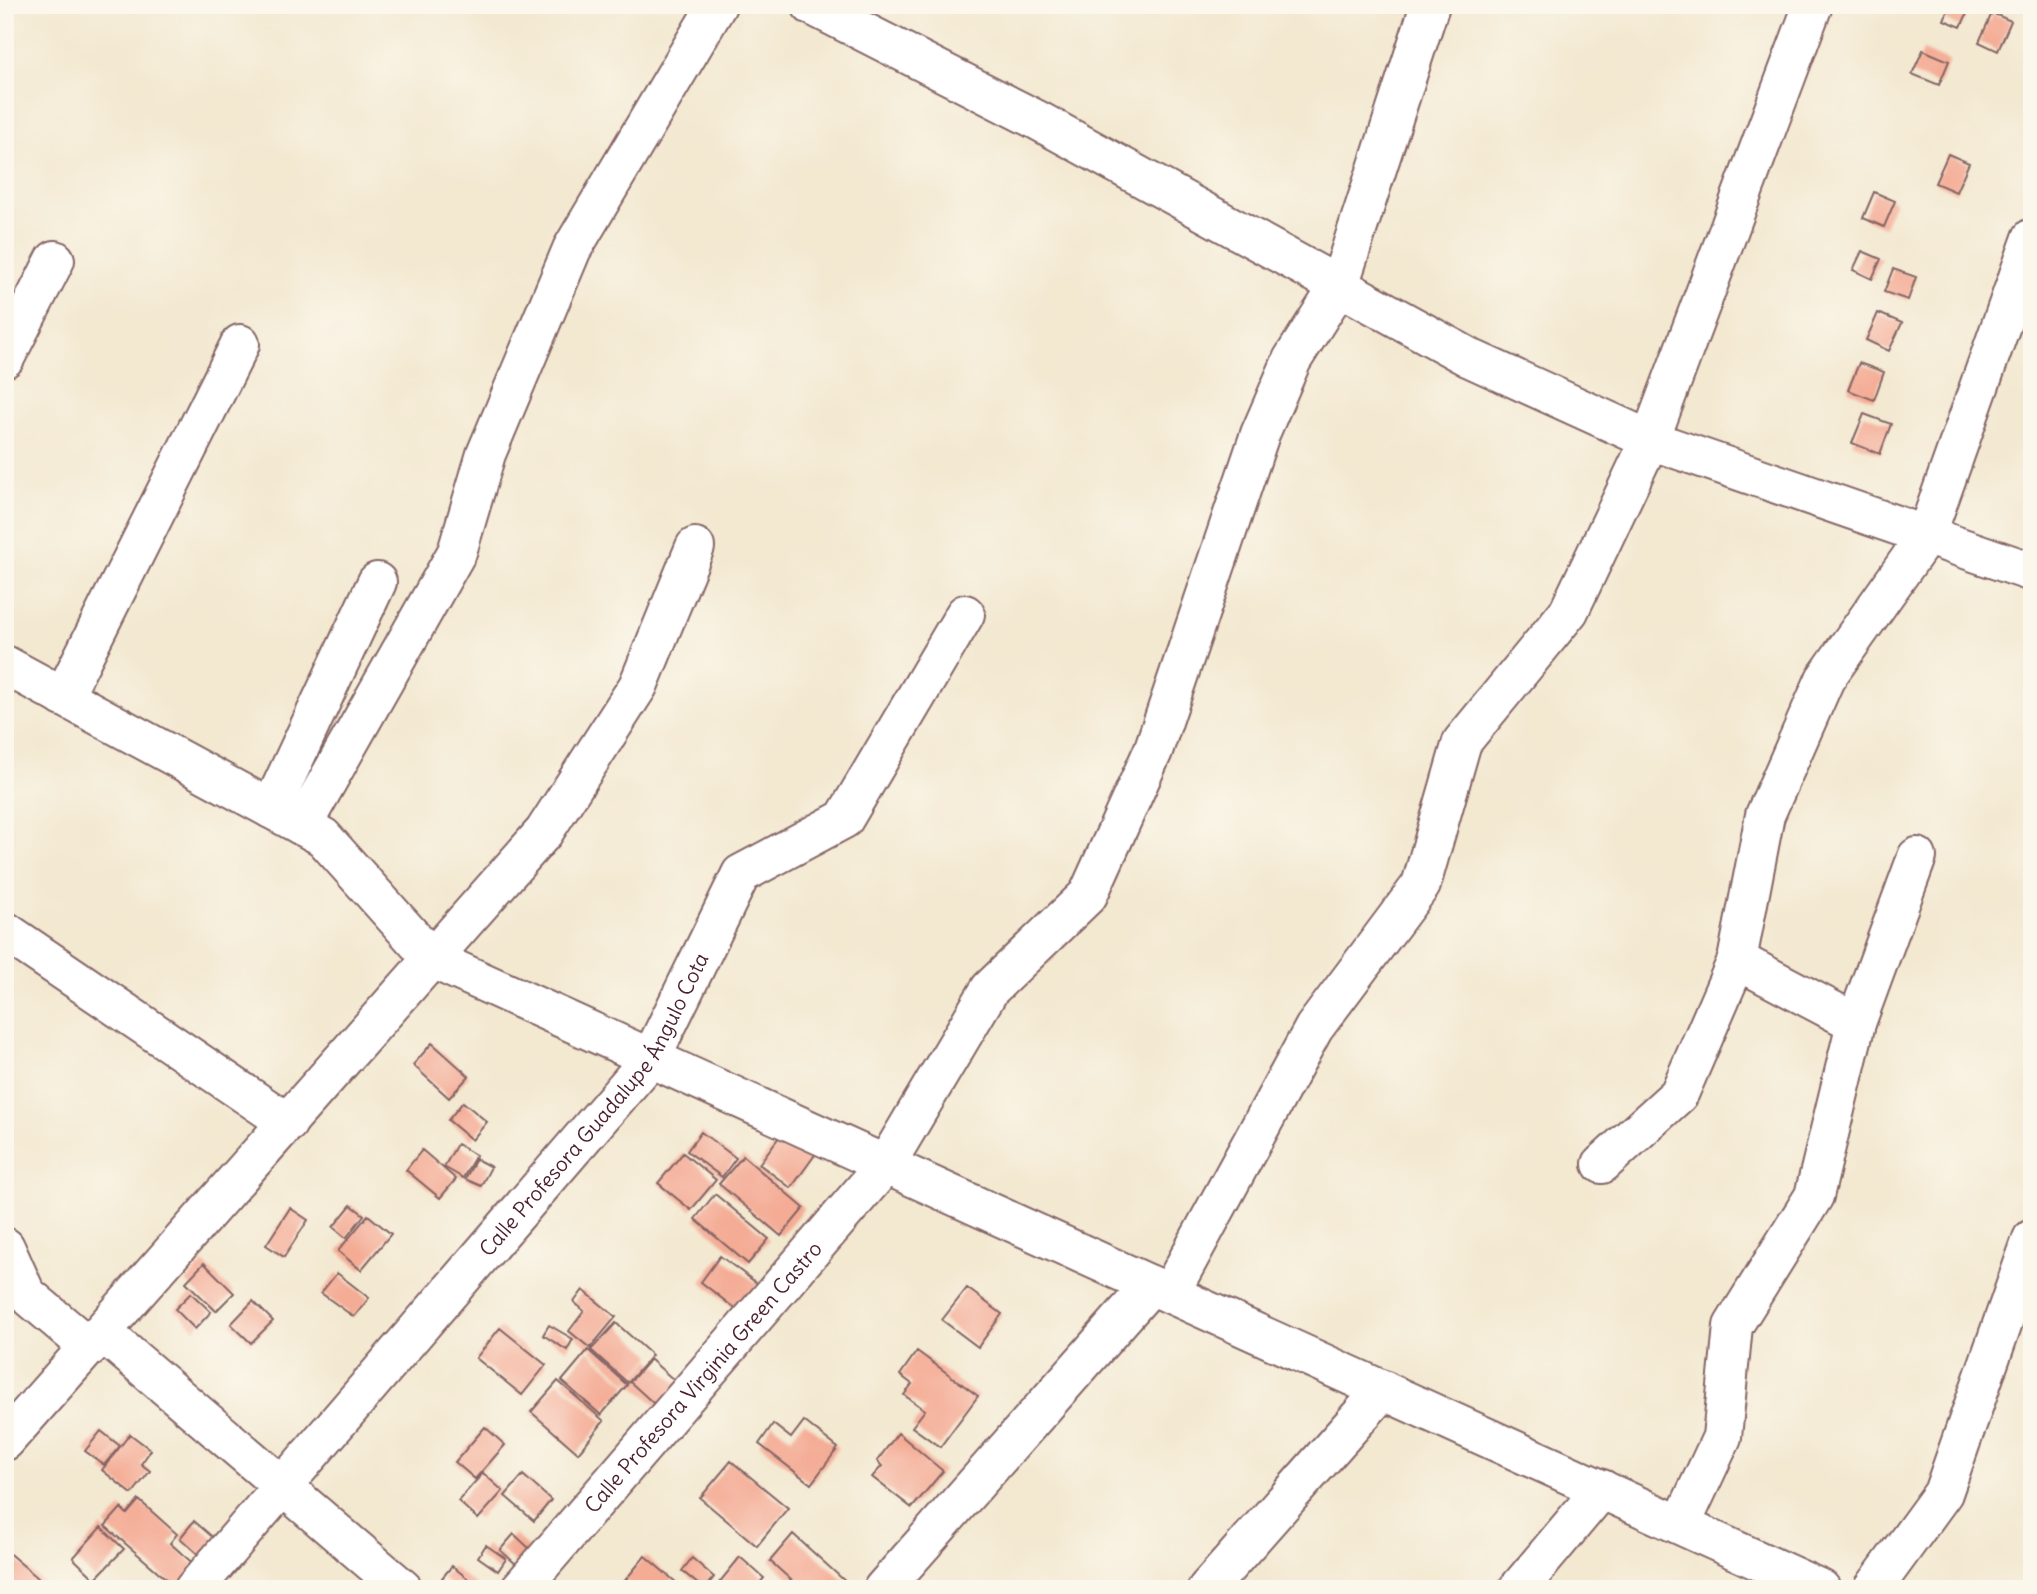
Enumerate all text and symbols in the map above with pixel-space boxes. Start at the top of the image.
street label: Calle Profesora Guadalupe Ángulo Cota [473,948,714,1262]
street label: Calle Profesora Virginia Green Castro [578,1235,827,1518]

